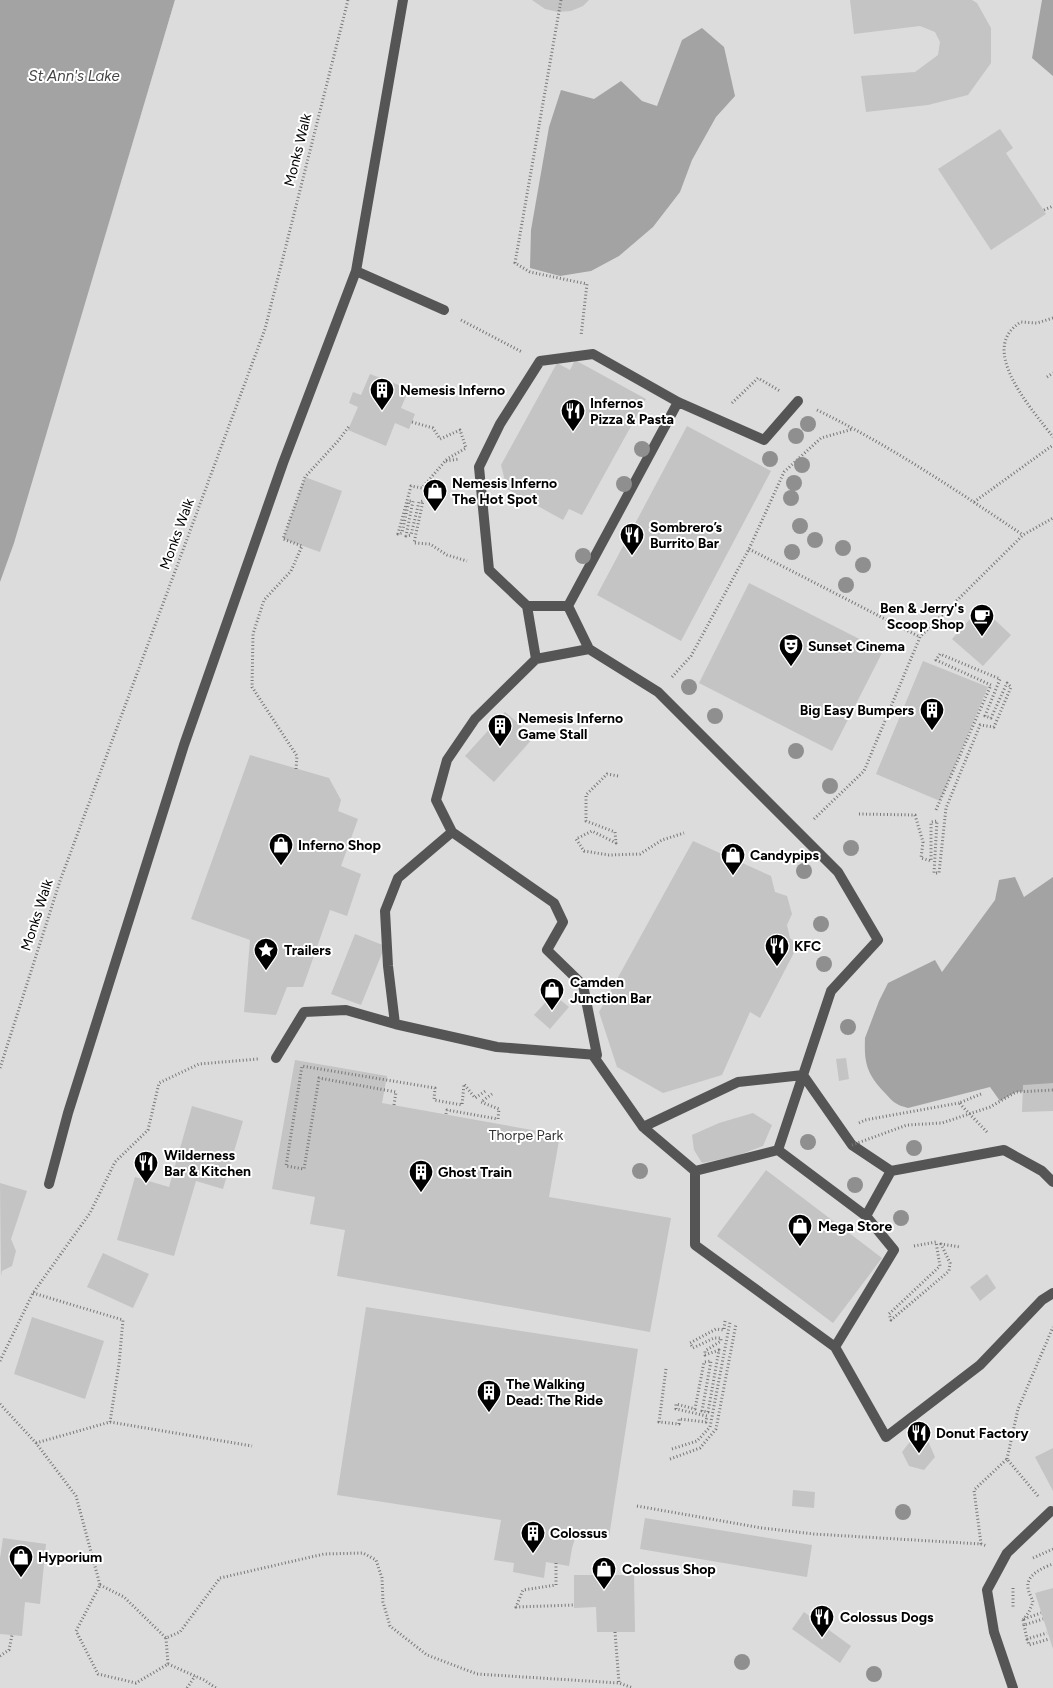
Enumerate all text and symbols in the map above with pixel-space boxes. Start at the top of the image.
water label: St Ann's Lake [28,67,120,85]
street label: Monks Walk [281,112,315,188]
building icon: Nemesis Inferno [369,377,395,411]
place label: Nemesis Inferno [400,382,505,399]
place label: Infernos Pizza & Pasta [590,395,674,428]
restaurant icon: Infernos Pizza & Pasta [560,398,586,432]
place label: Nemesis Inferno The Hot Spot [452,475,557,508]
shop icon: Nemesis Inferno The Hot Spot [422,478,448,512]
street label: Monks Walk [156,496,198,572]
place label: Sombrero’s Burrito Bar [650,519,723,552]
restaurant icon: Sombrero’s Burrito Bar [619,522,645,556]
place label: Ben & Jerry's Scoop Shop [880,600,964,633]
cafe icon: Ben & Jerry's Scoop Shop [969,603,995,637]
theatre icon: Sunset Cinema [778,633,804,667]
place label: Sunset Cinema [808,638,905,655]
building icon: Big Easy Bumpers [919,697,945,731]
place label: Big Easy Bumpers [800,702,914,719]
place label: Nemesis Inferno Game Stall [518,710,623,743]
building icon: Nemesis Inferno Game Stall [487,713,513,747]
shop icon: Inferno Shop [268,832,294,866]
place label: Inferno Shop [298,837,381,854]
shop icon: Candypips [720,842,746,876]
place label: Candypips [750,847,819,864]
street label: Monks Walk [17,877,57,953]
restaurant icon: KFC [764,933,790,967]
place icon: Trailers [253,937,279,971]
place label: KFC [794,938,821,955]
place label: Trailers [284,942,332,959]
place label: Camden Junction Bar [570,974,652,1007]
shop icon: Camden Junction Bar [539,977,565,1011]
park label: Thorpe Park [489,1127,563,1144]
place label: Wilderness Bar & Kitchen [164,1147,251,1180]
restaurant icon: Wilderness Bar & Kitchen [133,1150,159,1184]
building icon: Ghost Train [408,1159,434,1193]
place label: Ghost Train [438,1164,512,1181]
shop icon: Mega Store [787,1213,813,1247]
place label: Mega Store [818,1218,892,1235]
place label: The Walking Dead: The Ride [506,1376,603,1409]
building icon: The Walking Dead: The Ride [476,1379,502,1413]
restaurant icon: Donut Factory [906,1420,932,1454]
place label: Donut Factory [936,1425,1029,1442]
building icon: Colossus [520,1520,546,1554]
place label: Colossus [550,1525,608,1542]
shop icon: Hyporium [8,1544,34,1578]
place label: Hyporium [38,1549,102,1566]
shop icon: Colossus Shop [591,1556,617,1590]
place label: Colossus Shop [622,1561,716,1578]
restaurant icon: Colossus Dogs [809,1604,835,1638]
place label: Colossus Dogs [840,1609,934,1626]

